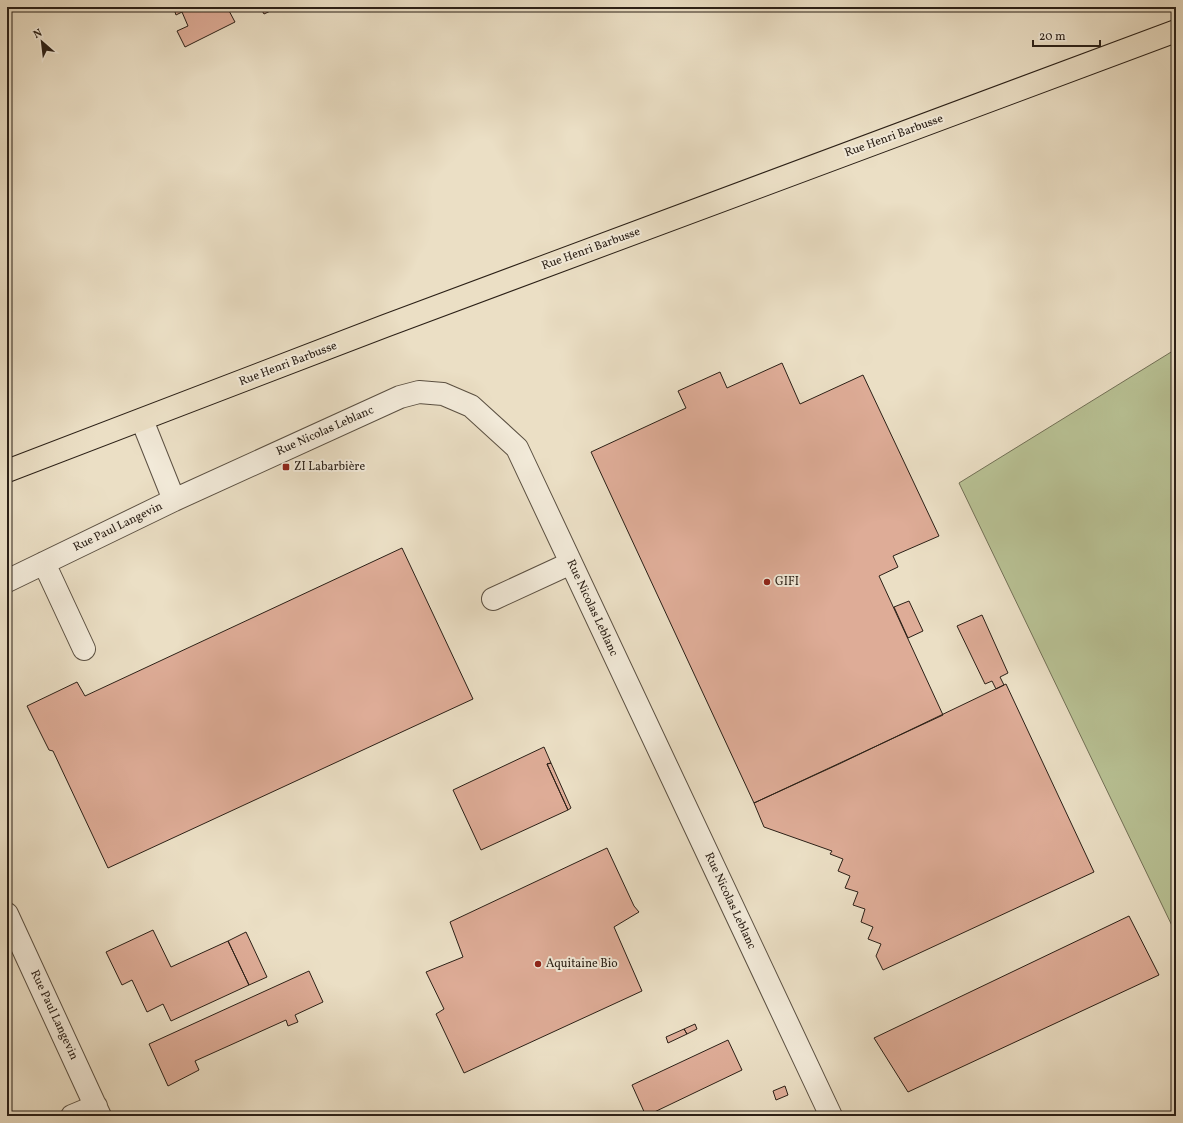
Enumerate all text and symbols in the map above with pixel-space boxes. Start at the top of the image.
north arrow [22,22,62,62]
scale bar [1033,22,1100,48]
text: N [31,26,45,43]
text: 20 m [1039,29,1066,45]
street label: Rue Henri Barbusse [843,111,946,161]
street label: Rue Henri Barbusse [540,224,643,274]
street label: Rue Henri Barbusse [237,338,340,390]
street label: Rue Nicolas Leblanc [274,402,376,460]
place label: ZI Labarbière [294,459,365,475]
marker: ZI Labarbière [281,462,291,472]
street label: Rue Paul Langevin [71,498,165,556]
street label: Rue Nicolas Leblanc [563,557,621,659]
place label: GIFI [775,574,799,590]
marker: GIFI [762,577,772,587]
street label: Rue Nicolas Leblanc [701,850,759,952]
place label: Aquitaine Bio [546,956,618,972]
marker: Aquitaine Bio [533,959,543,969]
street label: Rue Paul Langevin [26,967,82,1063]

